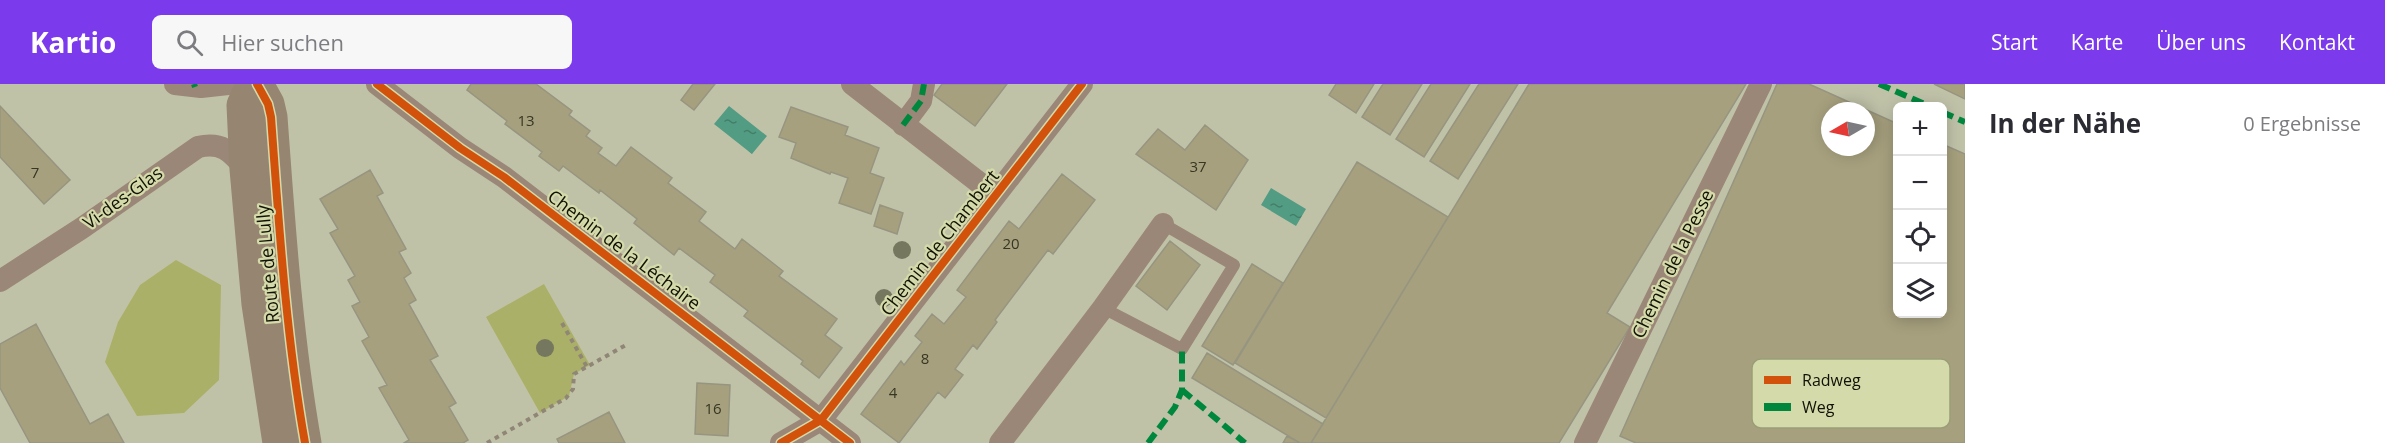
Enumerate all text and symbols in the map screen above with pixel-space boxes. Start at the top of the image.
search box [152,15,572,69]
text: Kartio [30,23,116,61]
icon: search [173,26,206,59]
text: Hier suchen [221,27,344,57]
text: Start [1991,28,2038,56]
text: Karte [2071,28,2123,56]
text: Über uns [2156,28,2246,56]
text: Kontakt [2279,28,2355,56]
north arrow [1821,102,1875,156]
map controls [1893,102,1947,318]
button: + [1893,102,1947,156]
text: In der Nähe [1989,105,2141,141]
house number: 13 [517,110,535,130]
text: 0 Ergebnisse [2243,110,2361,137]
house number: 37 [1189,156,1207,176]
button: − [1893,156,1947,210]
street label: Vi-des-Glas [78,160,167,234]
house number: 7 [31,162,39,182]
street label: Chemin de Chambert [875,164,1004,320]
street label: Chemin de la Léchaire [543,184,706,315]
street label: Chemin de la Pesse [1626,185,1719,342]
street label: Route de Lully [250,203,284,324]
button: locate [1893,210,1947,264]
house number: 20 [1002,233,1020,253]
button: layers [1893,264,1947,318]
house number: 8 [921,348,929,368]
legend [1752,359,1950,428]
text: Radweg [1802,369,1861,391]
house number: 4 [889,382,898,402]
text: Weg [1802,396,1835,418]
house number: 16 [704,398,722,418]

